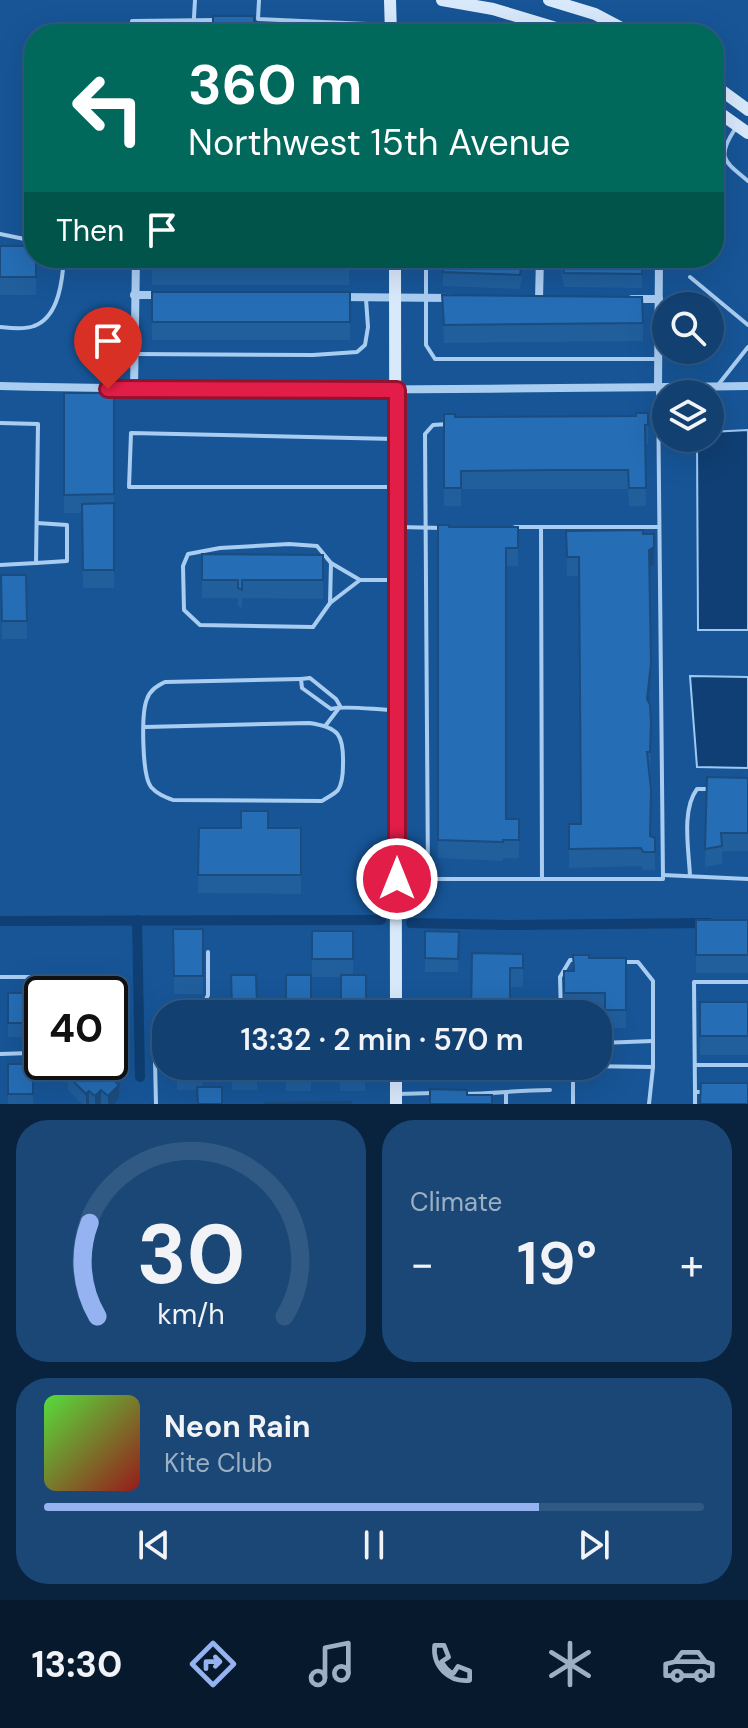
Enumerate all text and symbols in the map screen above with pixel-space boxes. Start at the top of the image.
text: 360 m [188,48,363,121]
icon: left [56,56,160,160]
text: Northwest 15th Avenue [188,119,570,166]
icon: arrive [140,208,184,252]
text: Then [56,211,124,250]
map controls [652,292,724,452]
button: search [652,292,724,364]
pin [74,307,142,389]
icon: arrive [86,319,130,363]
button: layers [652,380,724,452]
position arrow [355,837,439,921]
speed limit sign: 40 [24,976,128,1080]
text: 13:32 · 2 min · 570 m [241,1020,523,1059]
text: Climate [410,1185,502,1219]
text: 30 [137,1200,245,1309]
text: 19° [517,1224,597,1303]
text: − [410,1235,434,1293]
text: + [680,1235,704,1293]
text: km/h [157,1296,225,1333]
text: Neon Rain [164,1407,310,1446]
text: Kite Club [164,1446,273,1480]
icon: previous [132,1523,176,1567]
icon: pause [352,1523,396,1567]
icon: next [572,1523,616,1567]
icon: directions [185,1636,241,1692]
icon: music [304,1636,360,1692]
icon: phone [423,1636,479,1692]
icon: climate [542,1636,598,1692]
icon: car [661,1636,717,1692]
text: 13:30 [31,1641,122,1688]

